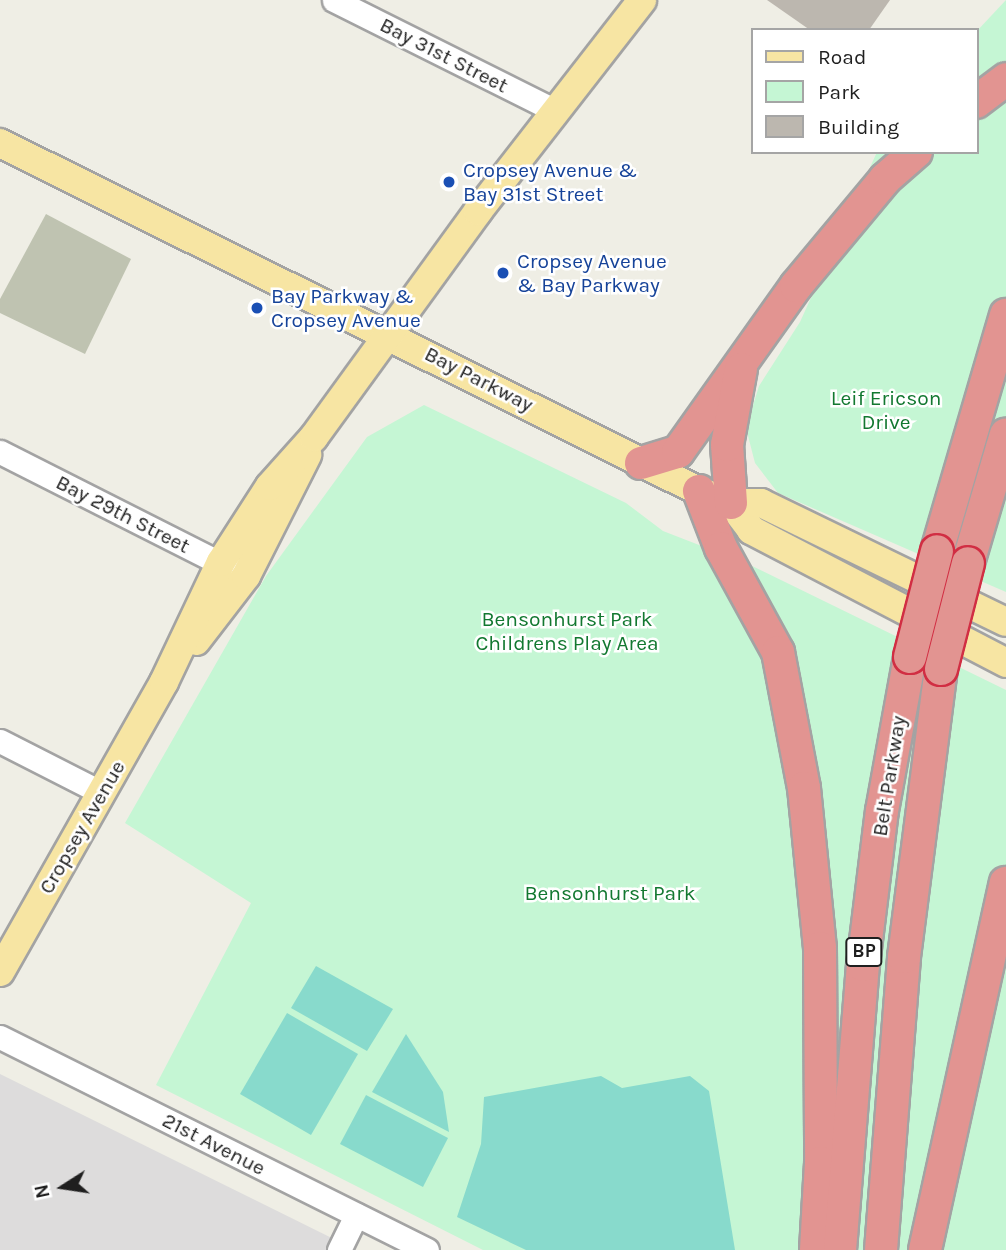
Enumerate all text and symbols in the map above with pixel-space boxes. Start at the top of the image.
street label: Bay 31st Street [376,12,512,98]
legend [750,28,978,154]
text: Road [818,45,866,69]
text: Park [818,80,861,104]
text: Building [818,115,899,139]
place label: Cropsey Avenue & Bay 31st Street [463,157,637,207]
marker: Cropsey Avenue & Bay 31st Street [441,174,457,190]
place label: Cropsey Avenue & Bay Parkway [517,248,667,298]
marker: Cropsey Avenue & Bay Parkway [495,265,511,281]
place label: Bay Parkway & Cropsey Avenue [271,283,421,333]
marker: Bay Parkway & Cropsey Avenue [249,300,265,316]
street label: Bay Parkway [420,341,538,417]
park label: Leif Ericson Drive [831,385,941,435]
street label: Bay 29th Street [52,469,194,559]
park label: Bensonhurst Park Childrens Play Area [475,606,659,656]
street label: Belt Parkway [867,714,911,838]
street label: Cropsey Avenue [34,756,130,898]
park label: Bensonhurst Park [524,880,696,906]
road number: BP [845,936,883,968]
street label: 21st Avenue [158,1107,270,1181]
north arrow [28,1152,98,1222]
text: N [30,1182,55,1200]

